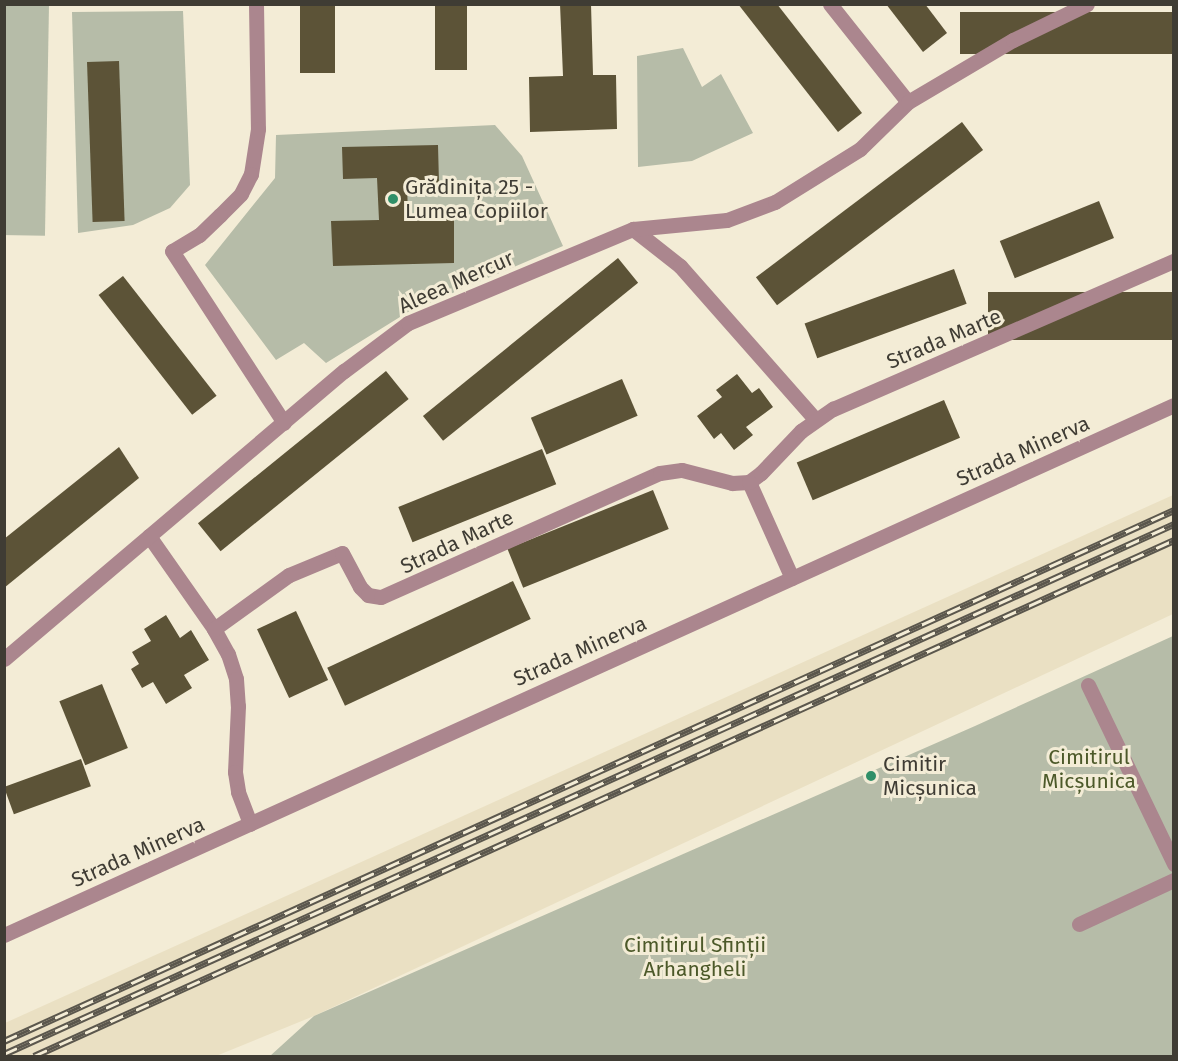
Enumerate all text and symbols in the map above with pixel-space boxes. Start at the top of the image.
place label: Grădinița 25 - Lumea Copiilor [405,174,548,224]
marker: Grădinița 25 - Lumea Copiilor [386,192,400,206]
street label: Aleea Mercur [395,245,517,319]
street label: Strada Marte [883,304,1005,374]
street label: Strada Minerva [953,410,1093,492]
street label: Strada Marte [396,505,518,579]
street label: Strada Minerva [510,610,650,692]
park label: Cimitirul Micșunica [1042,744,1136,794]
place label: Cimitir Micșunica [883,751,977,801]
marker: Cimitir Micșunica [864,769,878,783]
street label: Strada Minerva [68,811,208,893]
park label: Cimitirul Sfinții Arhangheli [624,932,766,982]

